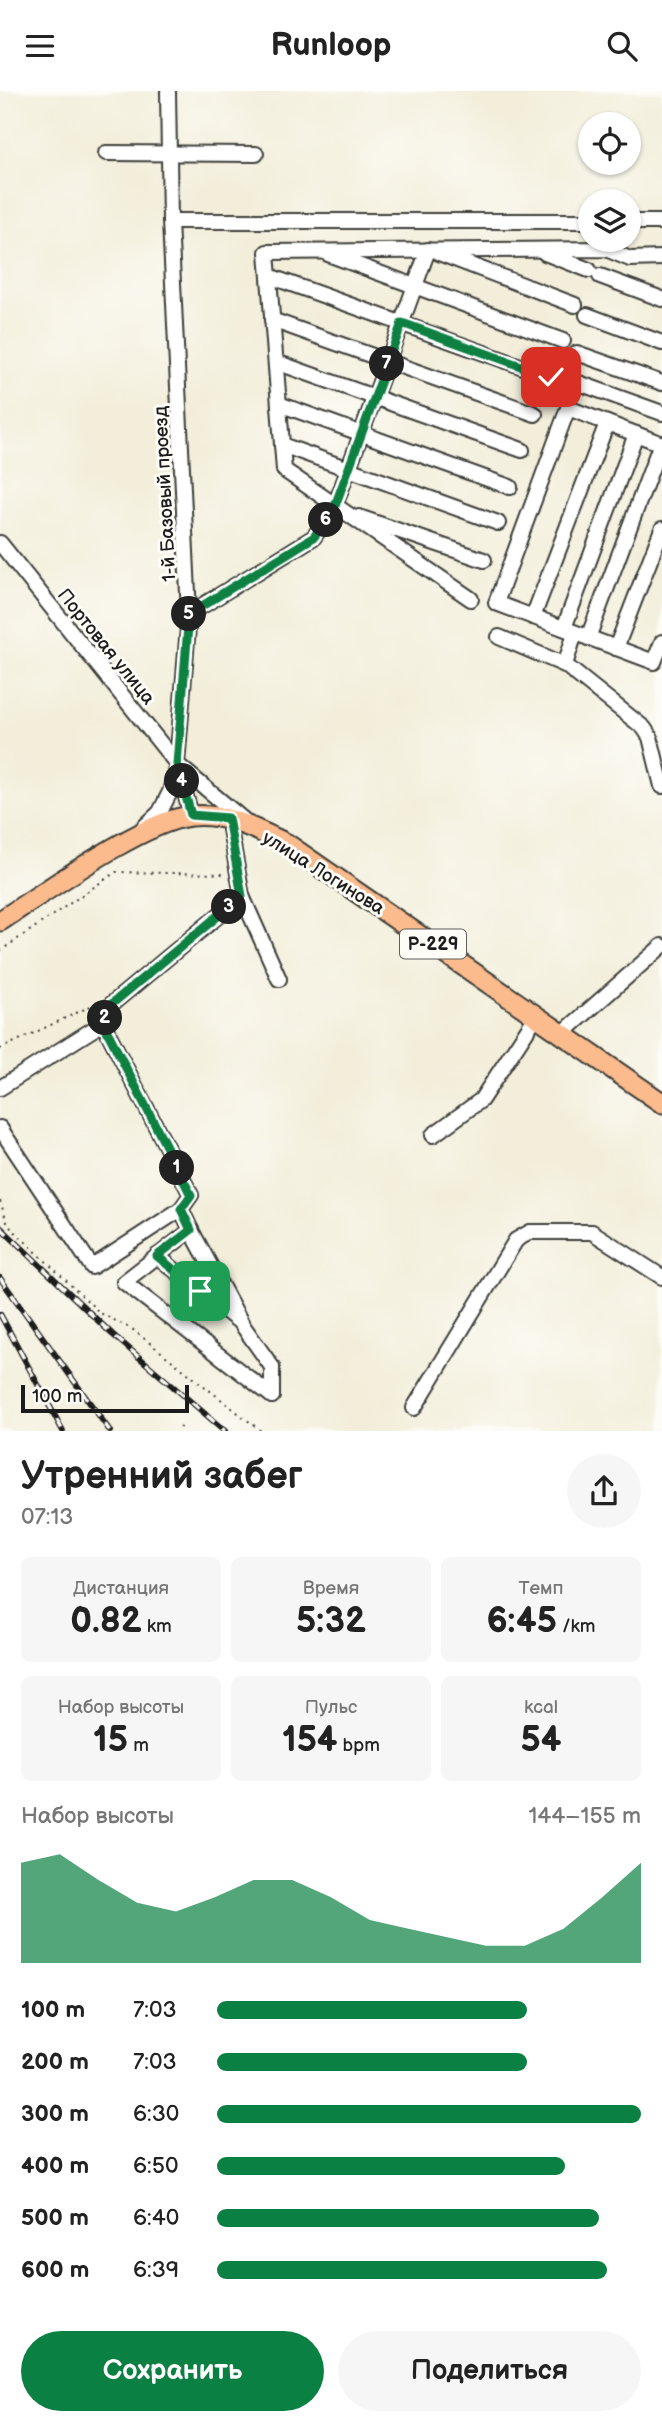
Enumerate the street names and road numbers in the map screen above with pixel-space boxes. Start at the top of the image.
street label: 1-й Базовый проезд [149,405,182,583]
street label: Портовая улица [52,584,160,709]
street label: улица Логинова [258,827,388,920]
road number: Р-229 [400,929,466,959]

